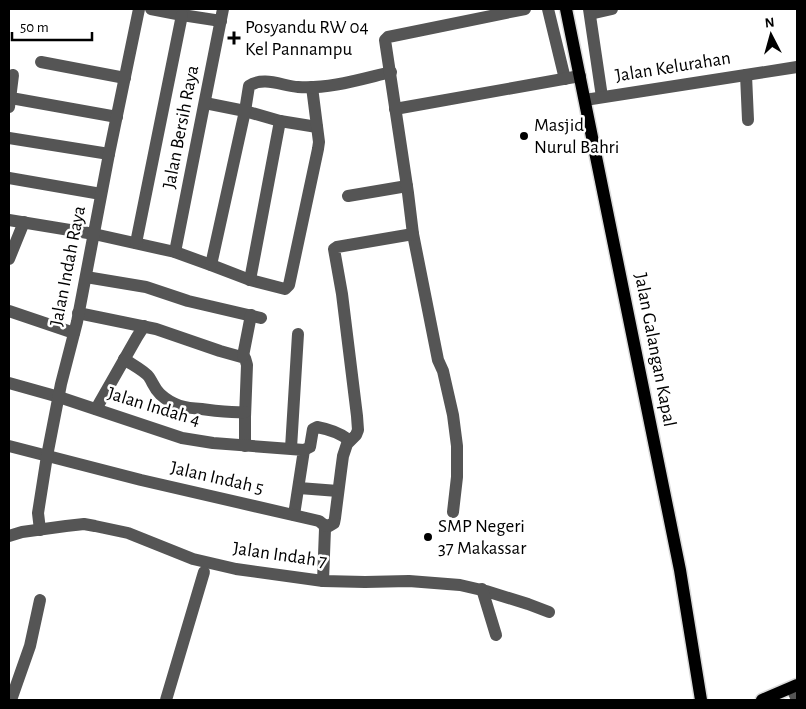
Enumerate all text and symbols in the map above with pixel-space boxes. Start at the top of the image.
scale bar [12,10,92,42]
north arrow [746,10,796,60]
text: N [764,16,775,31]
place label: Posyandu RW 04 Kel Pannampu [245,18,369,59]
text: 50 m [20,20,49,35]
marker: Posyandu RW 04 Kel Pannampu [227,31,241,45]
street label: Jalan Kelurahan [614,49,732,85]
street label: Jalan Bersih Raya [160,63,202,190]
place label: Masjid Nurul Bahri [534,116,619,157]
marker: Masjid Nurul Bahri [518,130,530,142]
street label: Jalan Indah Raya [47,204,89,328]
street label: Jalan Galangan Kapal [631,271,679,429]
street label: Jalan Indah 4 [105,384,203,430]
street label: Jalan Indah 5 [169,458,265,498]
place label: SMP Negeri 37 Makassar [438,517,526,558]
marker: SMP Negeri 37 Makassar [422,531,434,543]
street label: Jalan Indah 7 [232,539,328,571]

